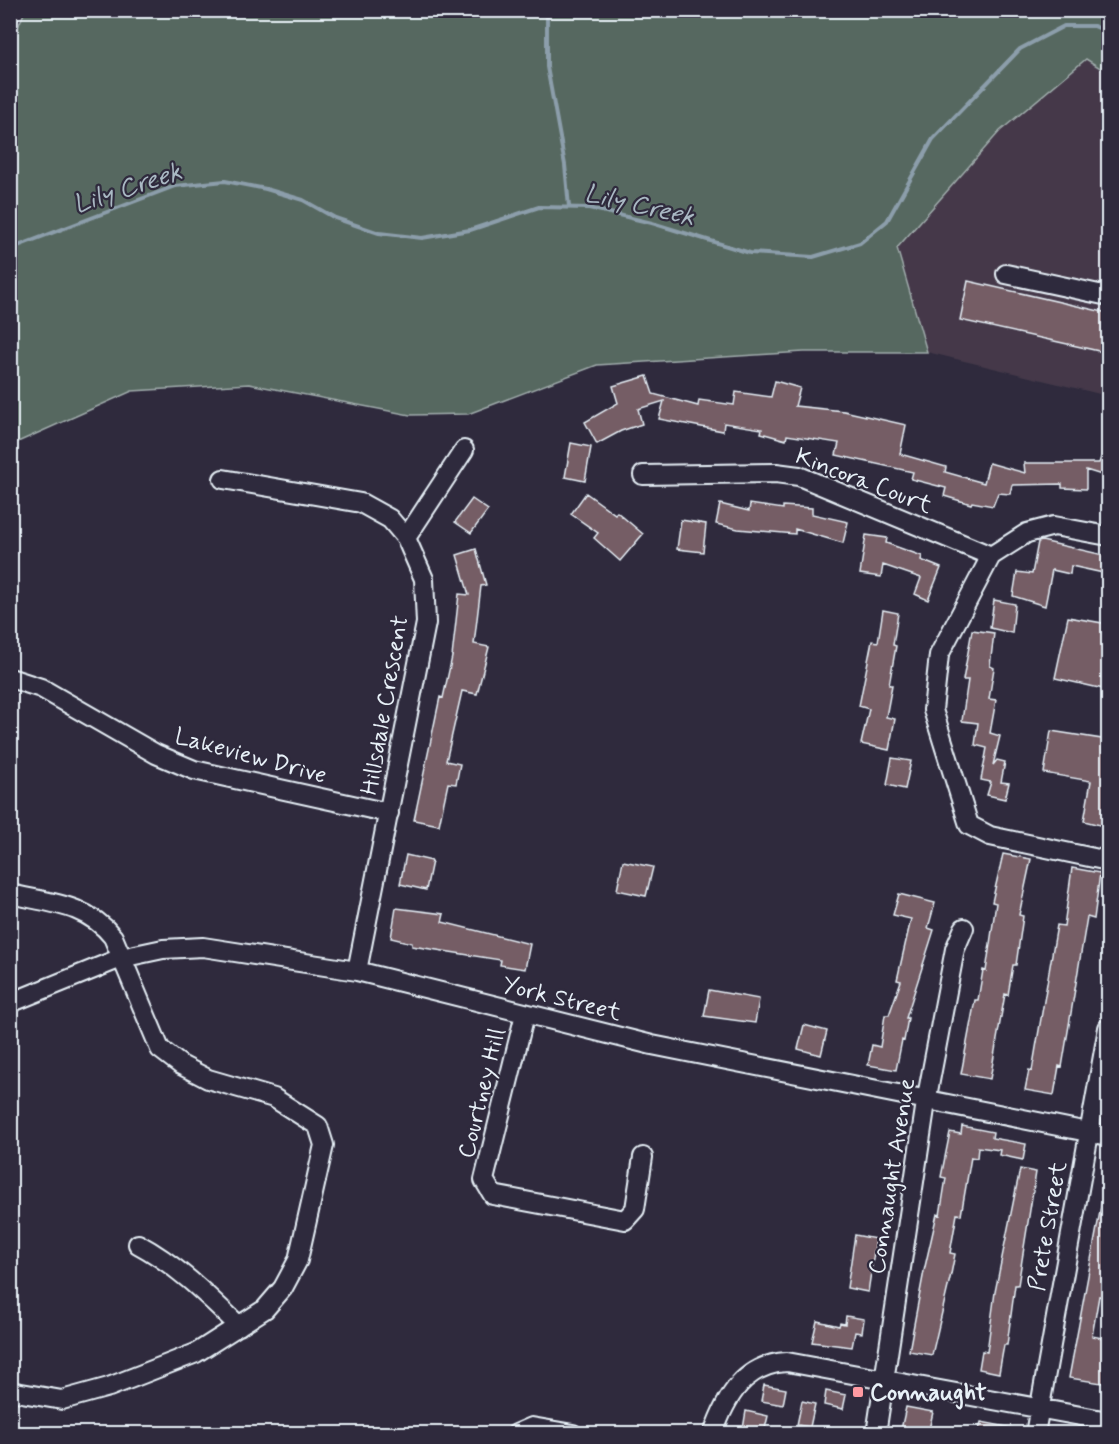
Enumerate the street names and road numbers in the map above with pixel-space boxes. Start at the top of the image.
street label: Kincora Court [791,441,936,522]
street label: Hillsdale Crescent [354,613,417,798]
street label: Lakeview Drive [171,721,330,792]
street label: York Street [499,970,624,1029]
street label: Courtney Hill [451,1025,514,1162]
street label: Connaught Avenue [862,1076,923,1277]
street label: Prete Street [1022,1159,1075,1293]

